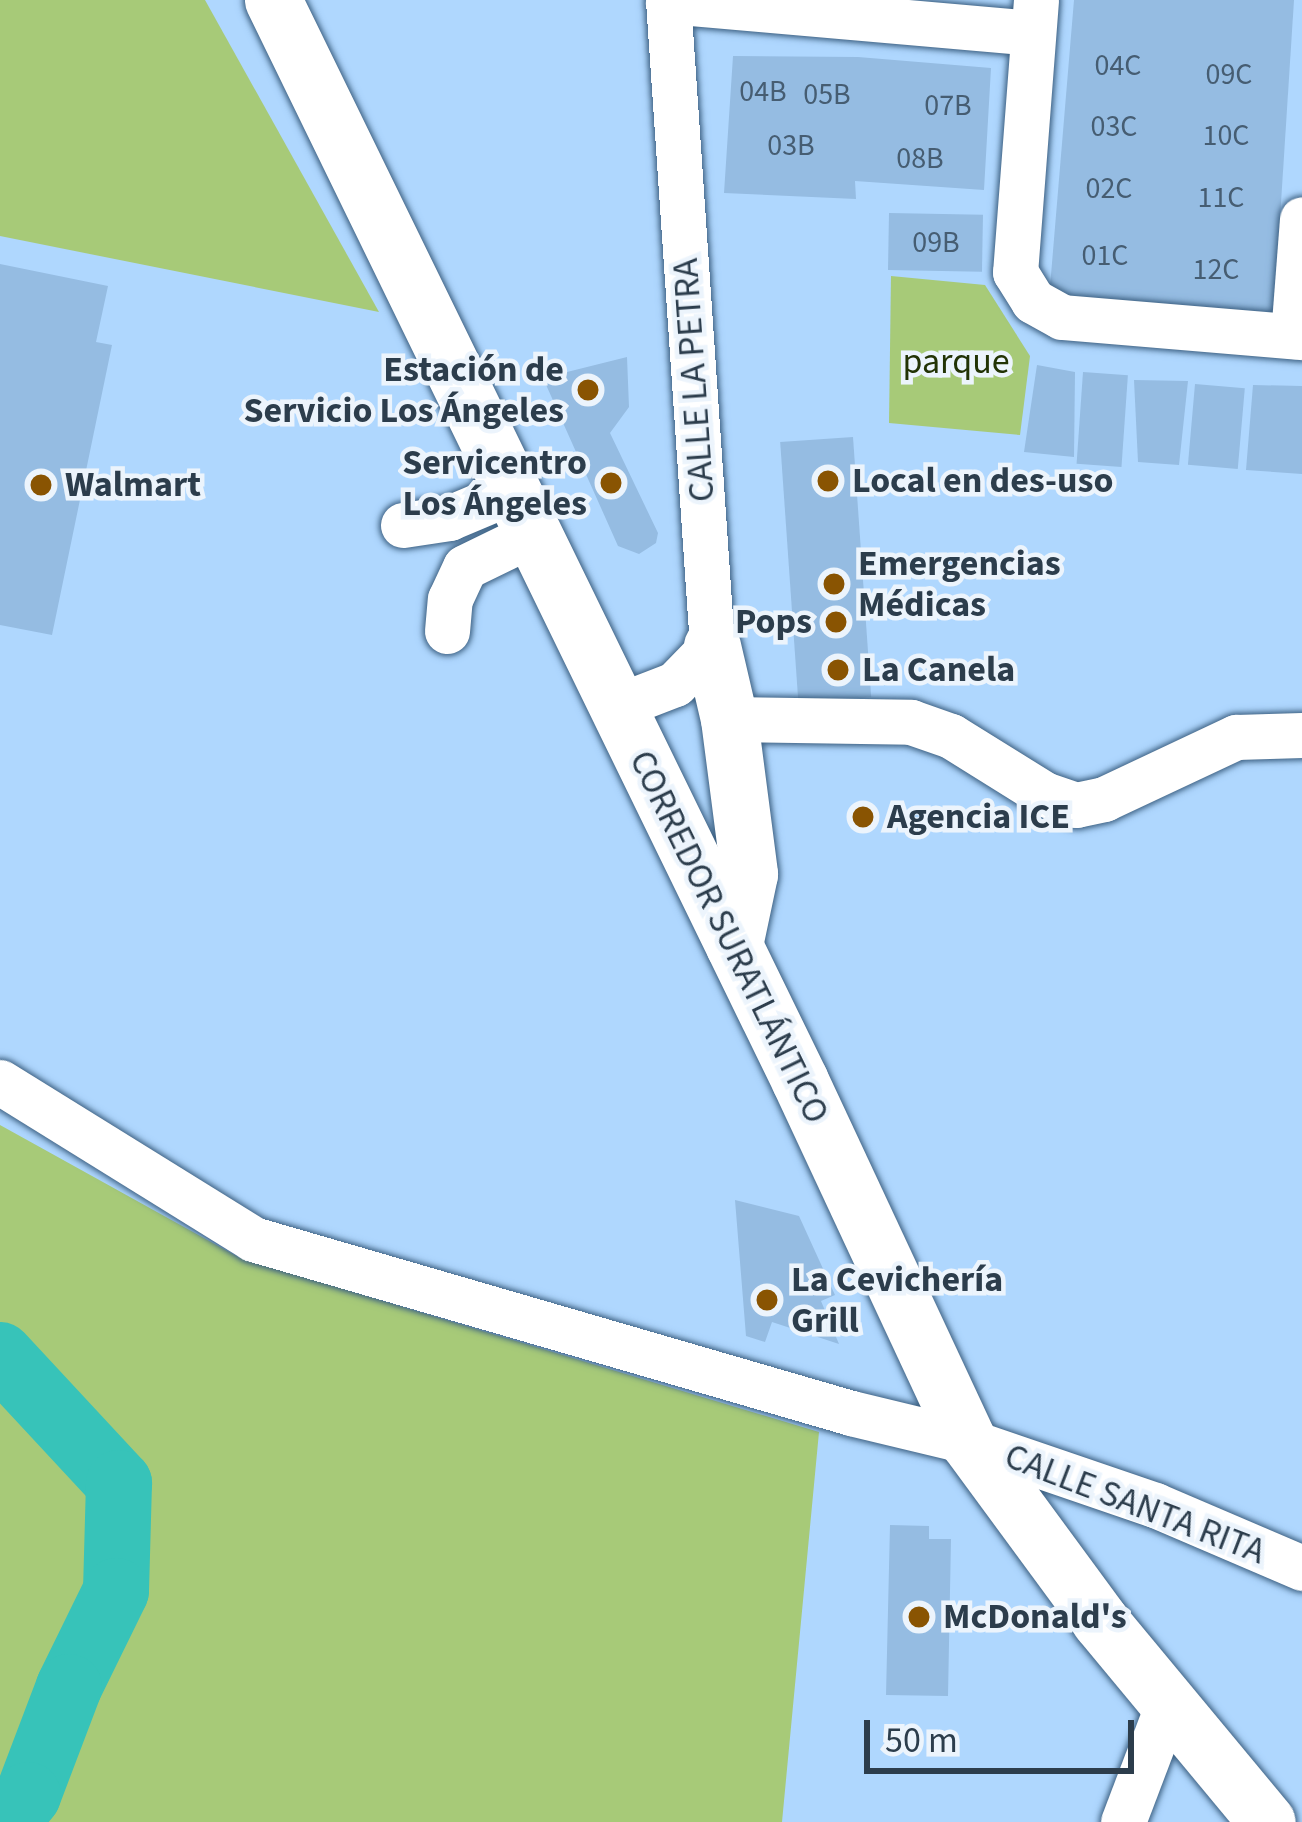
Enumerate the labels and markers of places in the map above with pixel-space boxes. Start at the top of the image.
place label: Estación de Servicio Los Ángeles [244,347,564,432]
marker: Estación de Servicio Los Ángeles [575,377,601,403]
place label: Servicentro Los Ángeles [402,440,587,525]
place label: Local en des-uso [852,459,1113,503]
place label: Walmart [65,463,201,507]
marker: Local en des-uso [815,468,841,494]
marker: Servicentro Los Ángeles [598,470,624,496]
marker: Walmart [28,472,54,498]
place label: Emergencias Médicas [858,541,1061,626]
marker: Emergencias Médicas [821,571,847,597]
place label: Pops [735,600,812,644]
marker: Pops [823,609,849,635]
place label: La Canela [862,648,1015,692]
marker: La Canela [825,657,851,683]
place label: Agencia ICE [887,795,1070,839]
marker: Agencia ICE [850,804,876,830]
place label: La Cevichería Grill [791,1257,1003,1342]
marker: La Cevichería Grill [754,1287,780,1313]
place label: McDonald's [943,1595,1127,1639]
marker: McDonald's [906,1604,932,1630]

